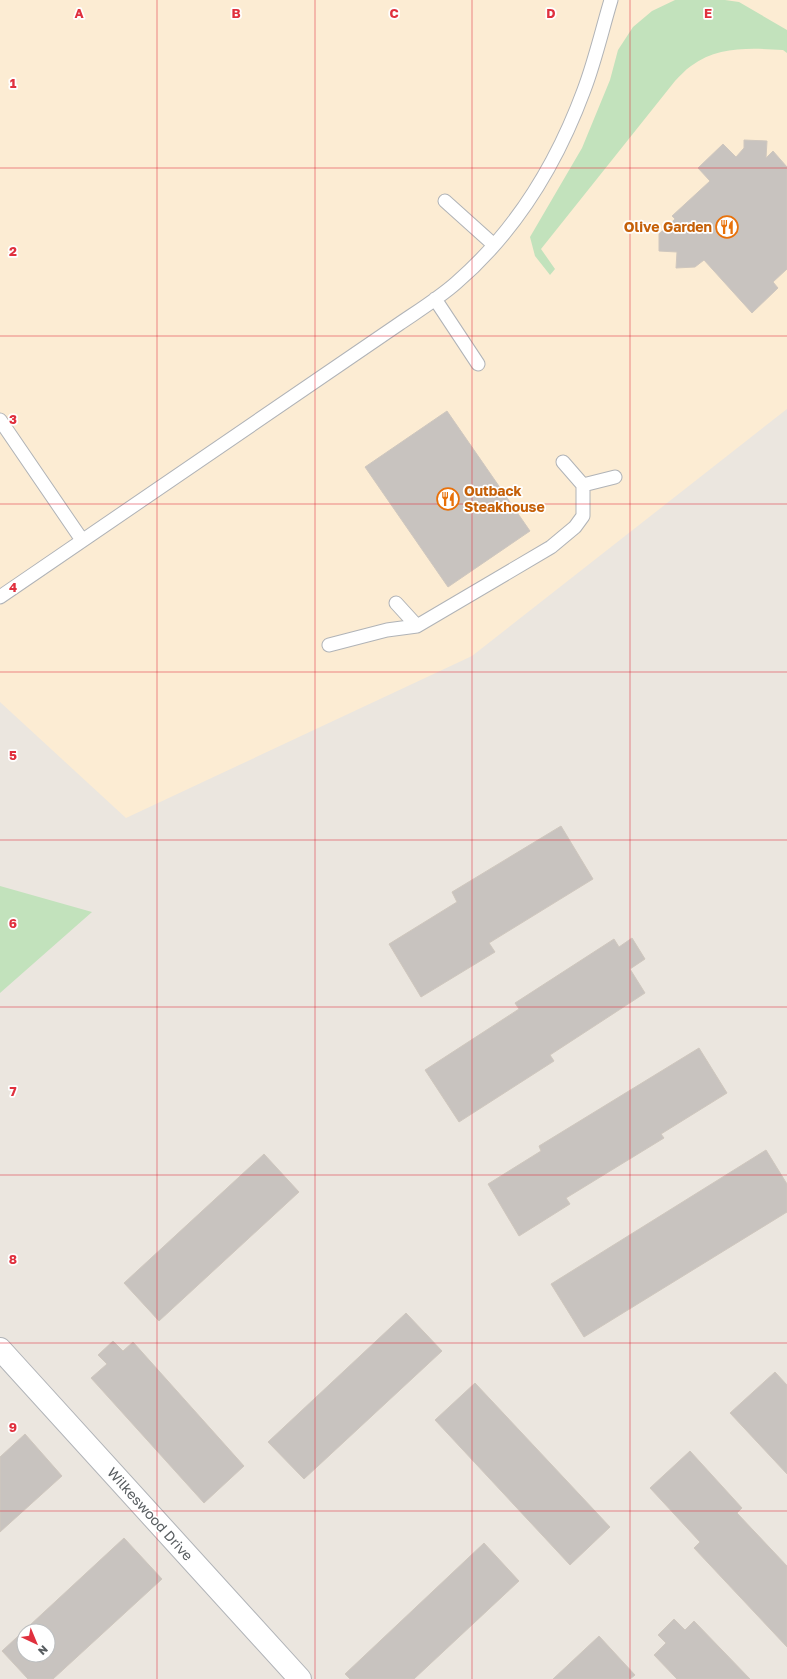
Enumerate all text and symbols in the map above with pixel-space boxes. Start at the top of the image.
text: A [74,5,84,21]
text: B [231,5,241,21]
text: C [389,5,399,21]
text: D [546,5,556,21]
text: E [704,5,712,21]
text: 1 [10,75,17,91]
restaurant icon: Olive Garden [714,214,740,240]
place label: Olive Garden [624,218,712,235]
text: 2 [9,243,17,259]
text: 3 [9,411,17,427]
place label: Outback Steakhouse [464,482,545,515]
restaurant icon: Outback Steakhouse [435,486,461,512]
text: 4 [9,579,17,595]
text: 5 [9,747,17,763]
text: 6 [9,915,17,931]
text: 7 [9,1083,17,1099]
text: 8 [9,1251,17,1267]
text: 9 [9,1419,17,1435]
street label: Wilkeswood Drive [104,1464,197,1564]
north arrow [16,1623,56,1663]
text: N [36,1643,51,1658]

